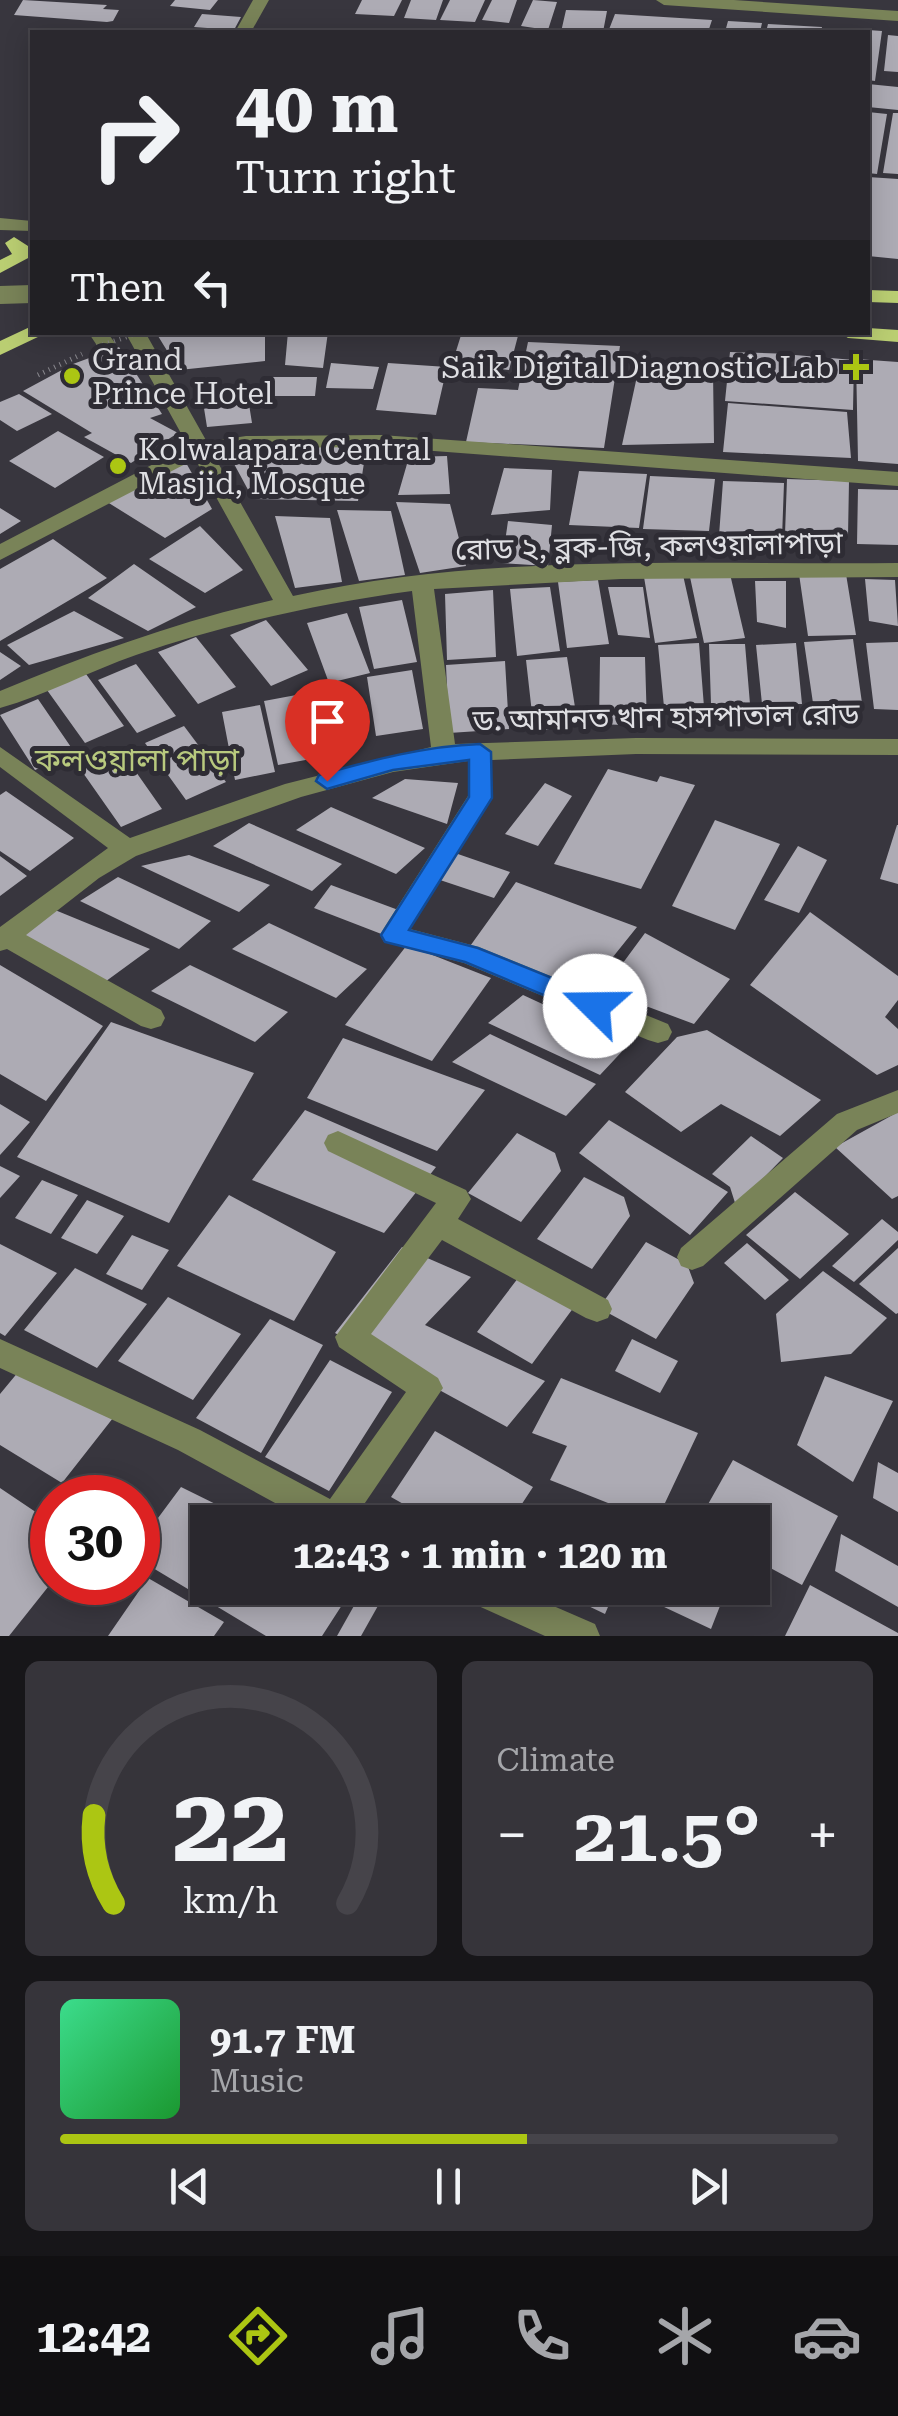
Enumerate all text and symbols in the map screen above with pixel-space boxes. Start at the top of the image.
text: 40 m [235,67,399,149]
icon: right [70,70,200,200]
text: Turn right [235,151,456,204]
icon: left [185,260,240,315]
text: Then [70,266,165,310]
place label: Grand Prince Hotel [92,342,273,411]
place label: Saik Digital Diagnostic Lab [442,350,834,385]
marker: Saik Digital Diagnostic Lab [843,354,869,380]
marker: Grand Prince Hotel [61,365,83,387]
place label: Kolwalapara Central Masjid, Mosque [138,432,431,501]
marker: Kolwalapara Central Masjid, Mosque [107,455,129,477]
street label: রোড ২, ব্লক-জি, কলওয়ালাপাড়া [455,525,844,567]
pin [285,679,370,782]
icon: arrive [300,694,355,749]
street label: ড. আমানত খান হাসপাতাল রোড [471,696,860,738]
district label: কলওয়ালা পাড়া [34,741,240,779]
position arrow [543,954,647,1058]
speed limit sign: 30 [30,1475,160,1605]
text: 12:43 · 1 min · 120 m [293,1533,667,1577]
text: Climate [497,1741,615,1779]
text: 22 [173,1765,289,1886]
text: 21.5° [574,1791,761,1879]
text: − [497,1803,527,1867]
text: + [807,1803,838,1867]
text: km/h [183,1880,279,1922]
text: 91.7 FM [210,2018,356,2062]
text: Music [210,2062,304,2100]
icon: previous [162,2159,217,2214]
icon: pause [421,2159,476,2214]
icon: next [681,2159,736,2214]
icon: directions [223,2301,293,2371]
icon: music [365,2301,435,2371]
icon: phone [507,2301,577,2371]
icon: climate [650,2301,720,2371]
icon: car [792,2301,862,2371]
text: 12:42 [36,2310,151,2363]

